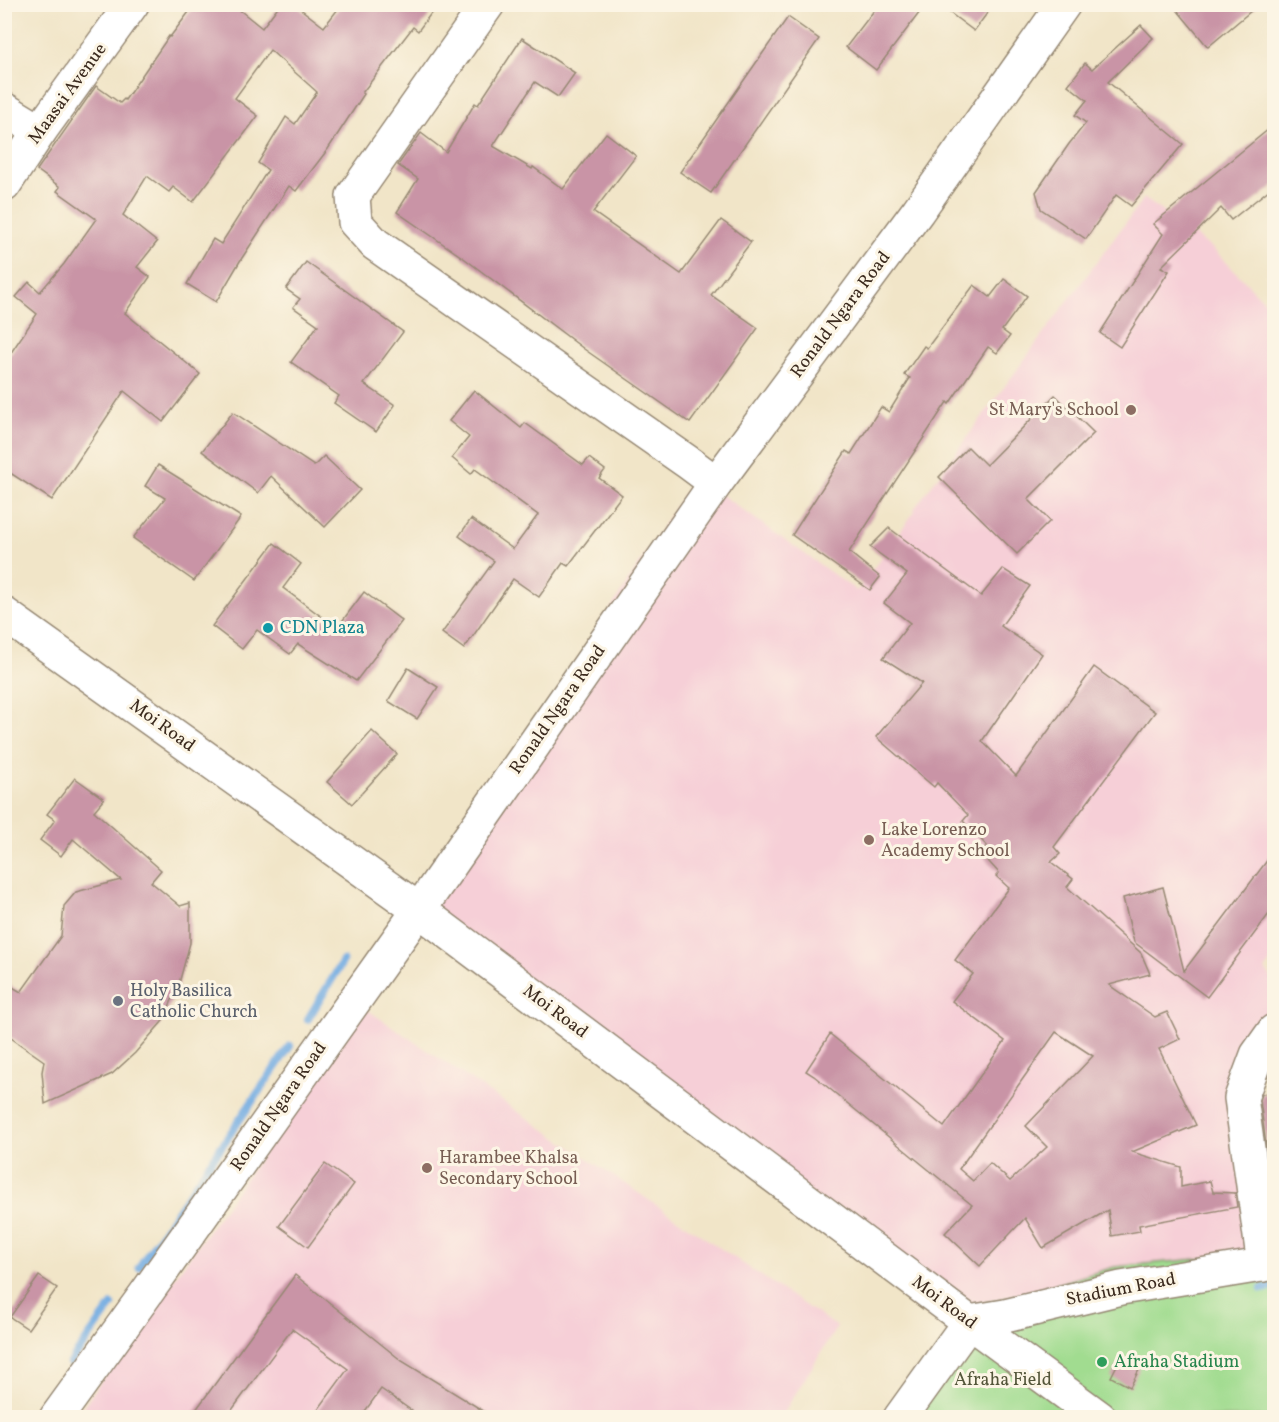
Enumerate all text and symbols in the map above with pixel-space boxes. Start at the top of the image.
street label: Maasai Avenue [23,38,113,150]
street label: Ronald Ngara Road [785,247,897,383]
place label: St Mary's School [989,398,1119,423]
marker: St Mary's School [1124,403,1138,417]
place label: CDN Plaza [280,616,365,641]
marker: CDN Plaza [261,621,275,635]
street label: Ronald Ngara Road [504,640,612,780]
street label: Moi Road [124,694,200,758]
place label: Lake Lorenzo Academy School [881,818,1010,864]
marker: Lake Lorenzo Academy School [862,833,876,847]
place label: Holy Basilica Catholic Church [130,979,258,1025]
street label: Moi Road [517,979,593,1045]
marker: Holy Basilica Catholic Church [111,994,125,1008]
street label: Ronald Ngara Road [225,1037,333,1177]
place label: Harambee Khalsa Secondary School [439,1146,578,1192]
marker: Harambee Khalsa Secondary School [420,1161,434,1175]
street label: Stadium Road [1064,1267,1178,1313]
street label: Moi Road [906,1270,982,1336]
place label: Afraha Stadium [1114,1350,1240,1375]
marker: Afraha Stadium [1095,1355,1109,1369]
park label: Afraha Field [954,1368,1052,1393]

